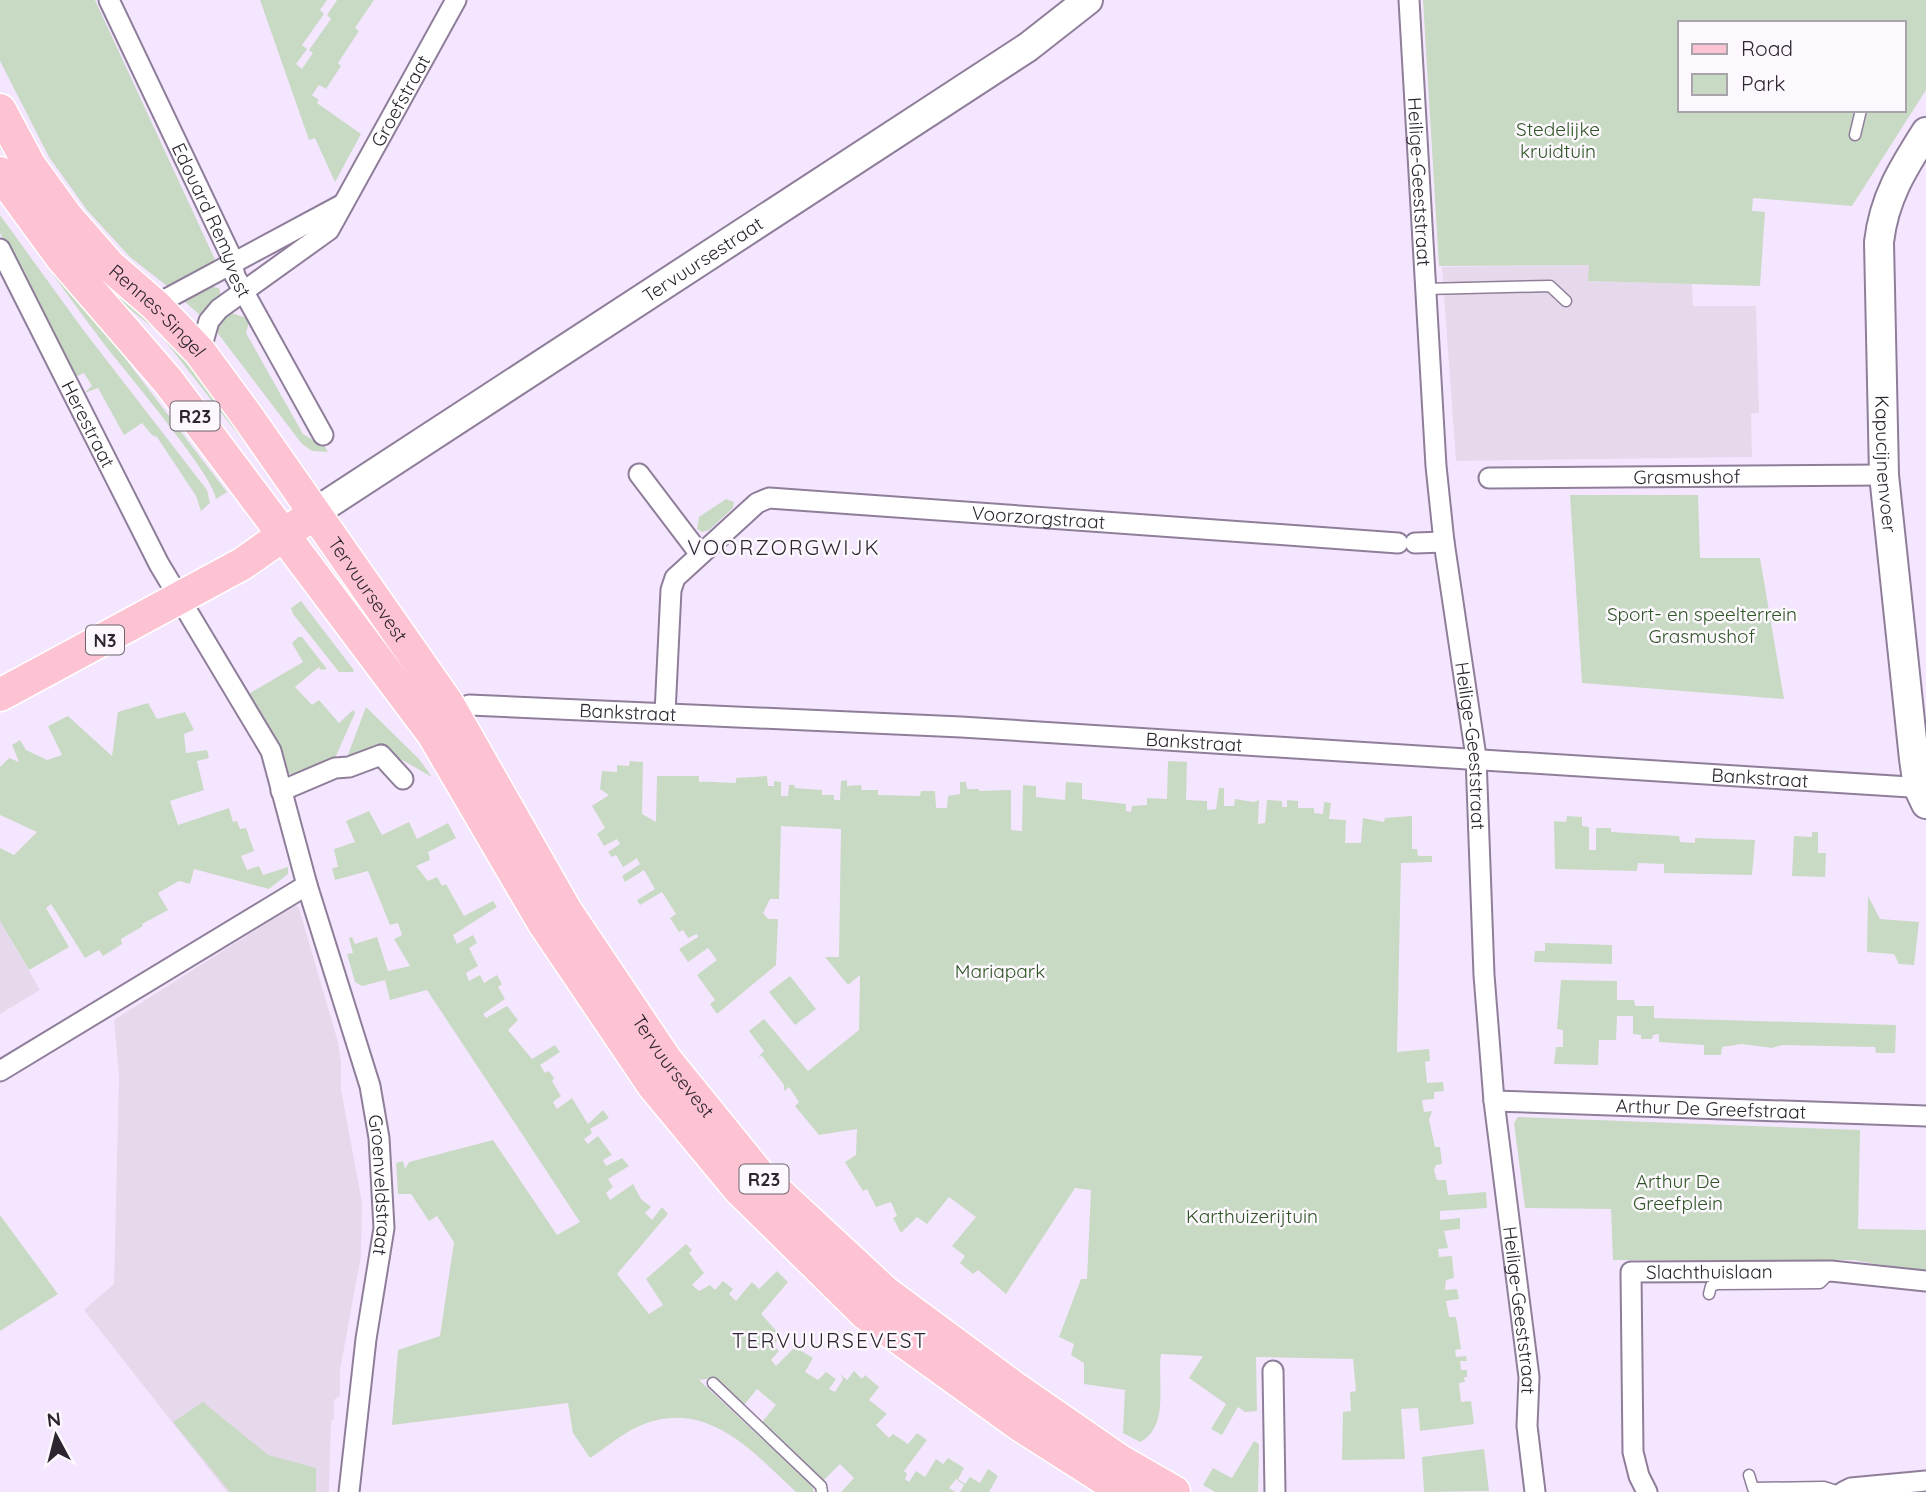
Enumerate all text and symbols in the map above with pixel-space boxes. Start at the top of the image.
legend [1678,21,1905,112]
text: Road [1741,35,1793,61]
street label: Groefstraat [365,51,435,151]
text: Park [1741,70,1785,96]
street label: Heilige-Geeststraat [1403,97,1436,267]
park label: Stedelijke kruidtuin [1516,117,1600,163]
street label: Edouard Remyvest [167,139,256,302]
street label: Tervuursestraat [638,211,767,307]
street label: Rennes-Singel [104,259,211,362]
street label: Herestraat [56,376,120,471]
street label: Kapucijnenvoer [1870,395,1902,535]
road number: R23 [170,402,220,430]
street label: Grasmushof [1633,464,1741,489]
street label: Voorzorgstraat [971,501,1106,534]
street label: Tervuursevest [323,532,413,646]
district label: VOORZORGWIJK [687,534,881,560]
park label: Sport- en speelterrein Grasmushof [1607,602,1797,648]
road number: N3 [86,626,124,654]
street label: Heilige-Geeststraat [1450,660,1491,830]
street label: Bankstraat [579,698,677,726]
street label: Bankstraat [1145,727,1243,757]
street label: Bankstraat [1711,762,1809,793]
park label: Mariapark [955,959,1045,983]
street label: Tervuursevest [627,1010,720,1123]
street label: Arthur De Greefstraat [1615,1093,1807,1124]
street label: Groenveldstraat [363,1112,396,1257]
road number: R23 [740,1164,788,1194]
park label: Arthur De Greefplein [1633,1169,1723,1215]
park label: Karthuizerijtuin [1186,1204,1318,1228]
street label: Heilige-Geeststraat [1498,1225,1541,1395]
street label: Slachthuislaan [1646,1259,1773,1284]
district label: TERVUURSEVEST [732,1327,928,1353]
north arrow [21,1401,91,1471]
text: N [46,1406,62,1432]

